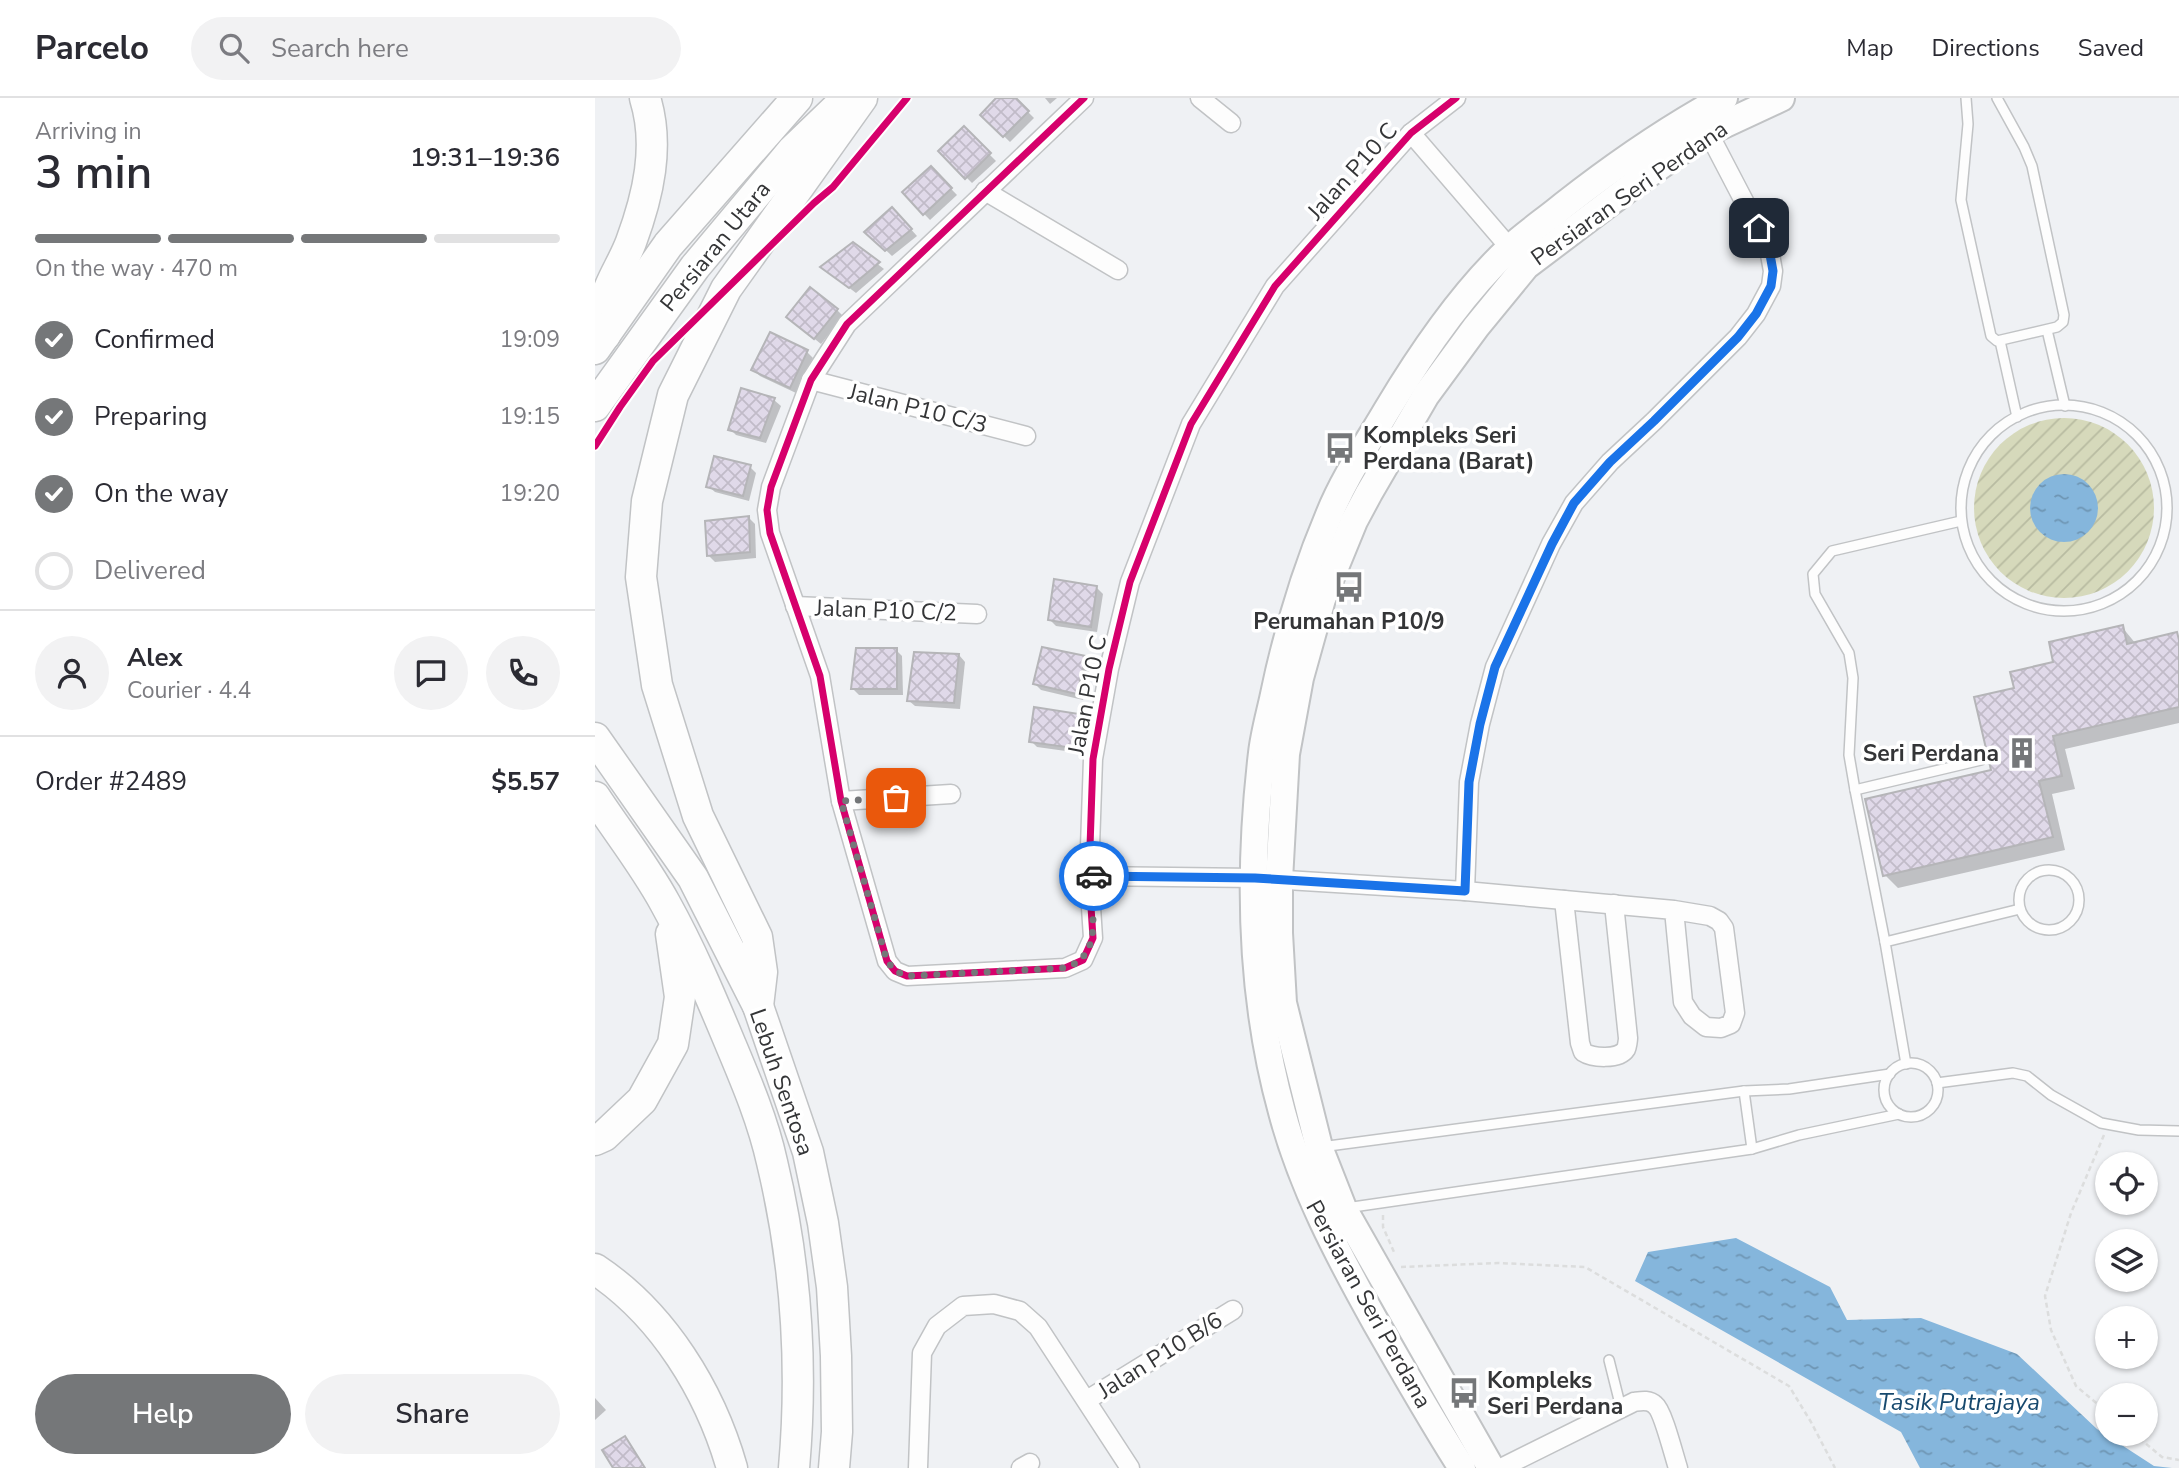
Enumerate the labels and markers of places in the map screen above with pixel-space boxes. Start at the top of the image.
pin [1729,198,1789,258]
place label: Kompleks Seri Perdana (Barat) [1363,420,1534,477]
bus stop icon: Kompleks Seri Perdana (Barat) [1323,431,1357,465]
bus stop icon: Perumahan P10/9 [1332,570,1366,604]
place label: Perumahan P10/9 [1253,606,1445,637]
building icon: Seri Perdana [2005,736,2039,770]
place label: Seri Perdana [1863,738,1999,769]
pin [866,768,926,828]
place label: Kompleks Seri Perdana [1487,1365,1623,1422]
bus stop icon: Kompleks Seri Perdana [1447,1376,1481,1410]

